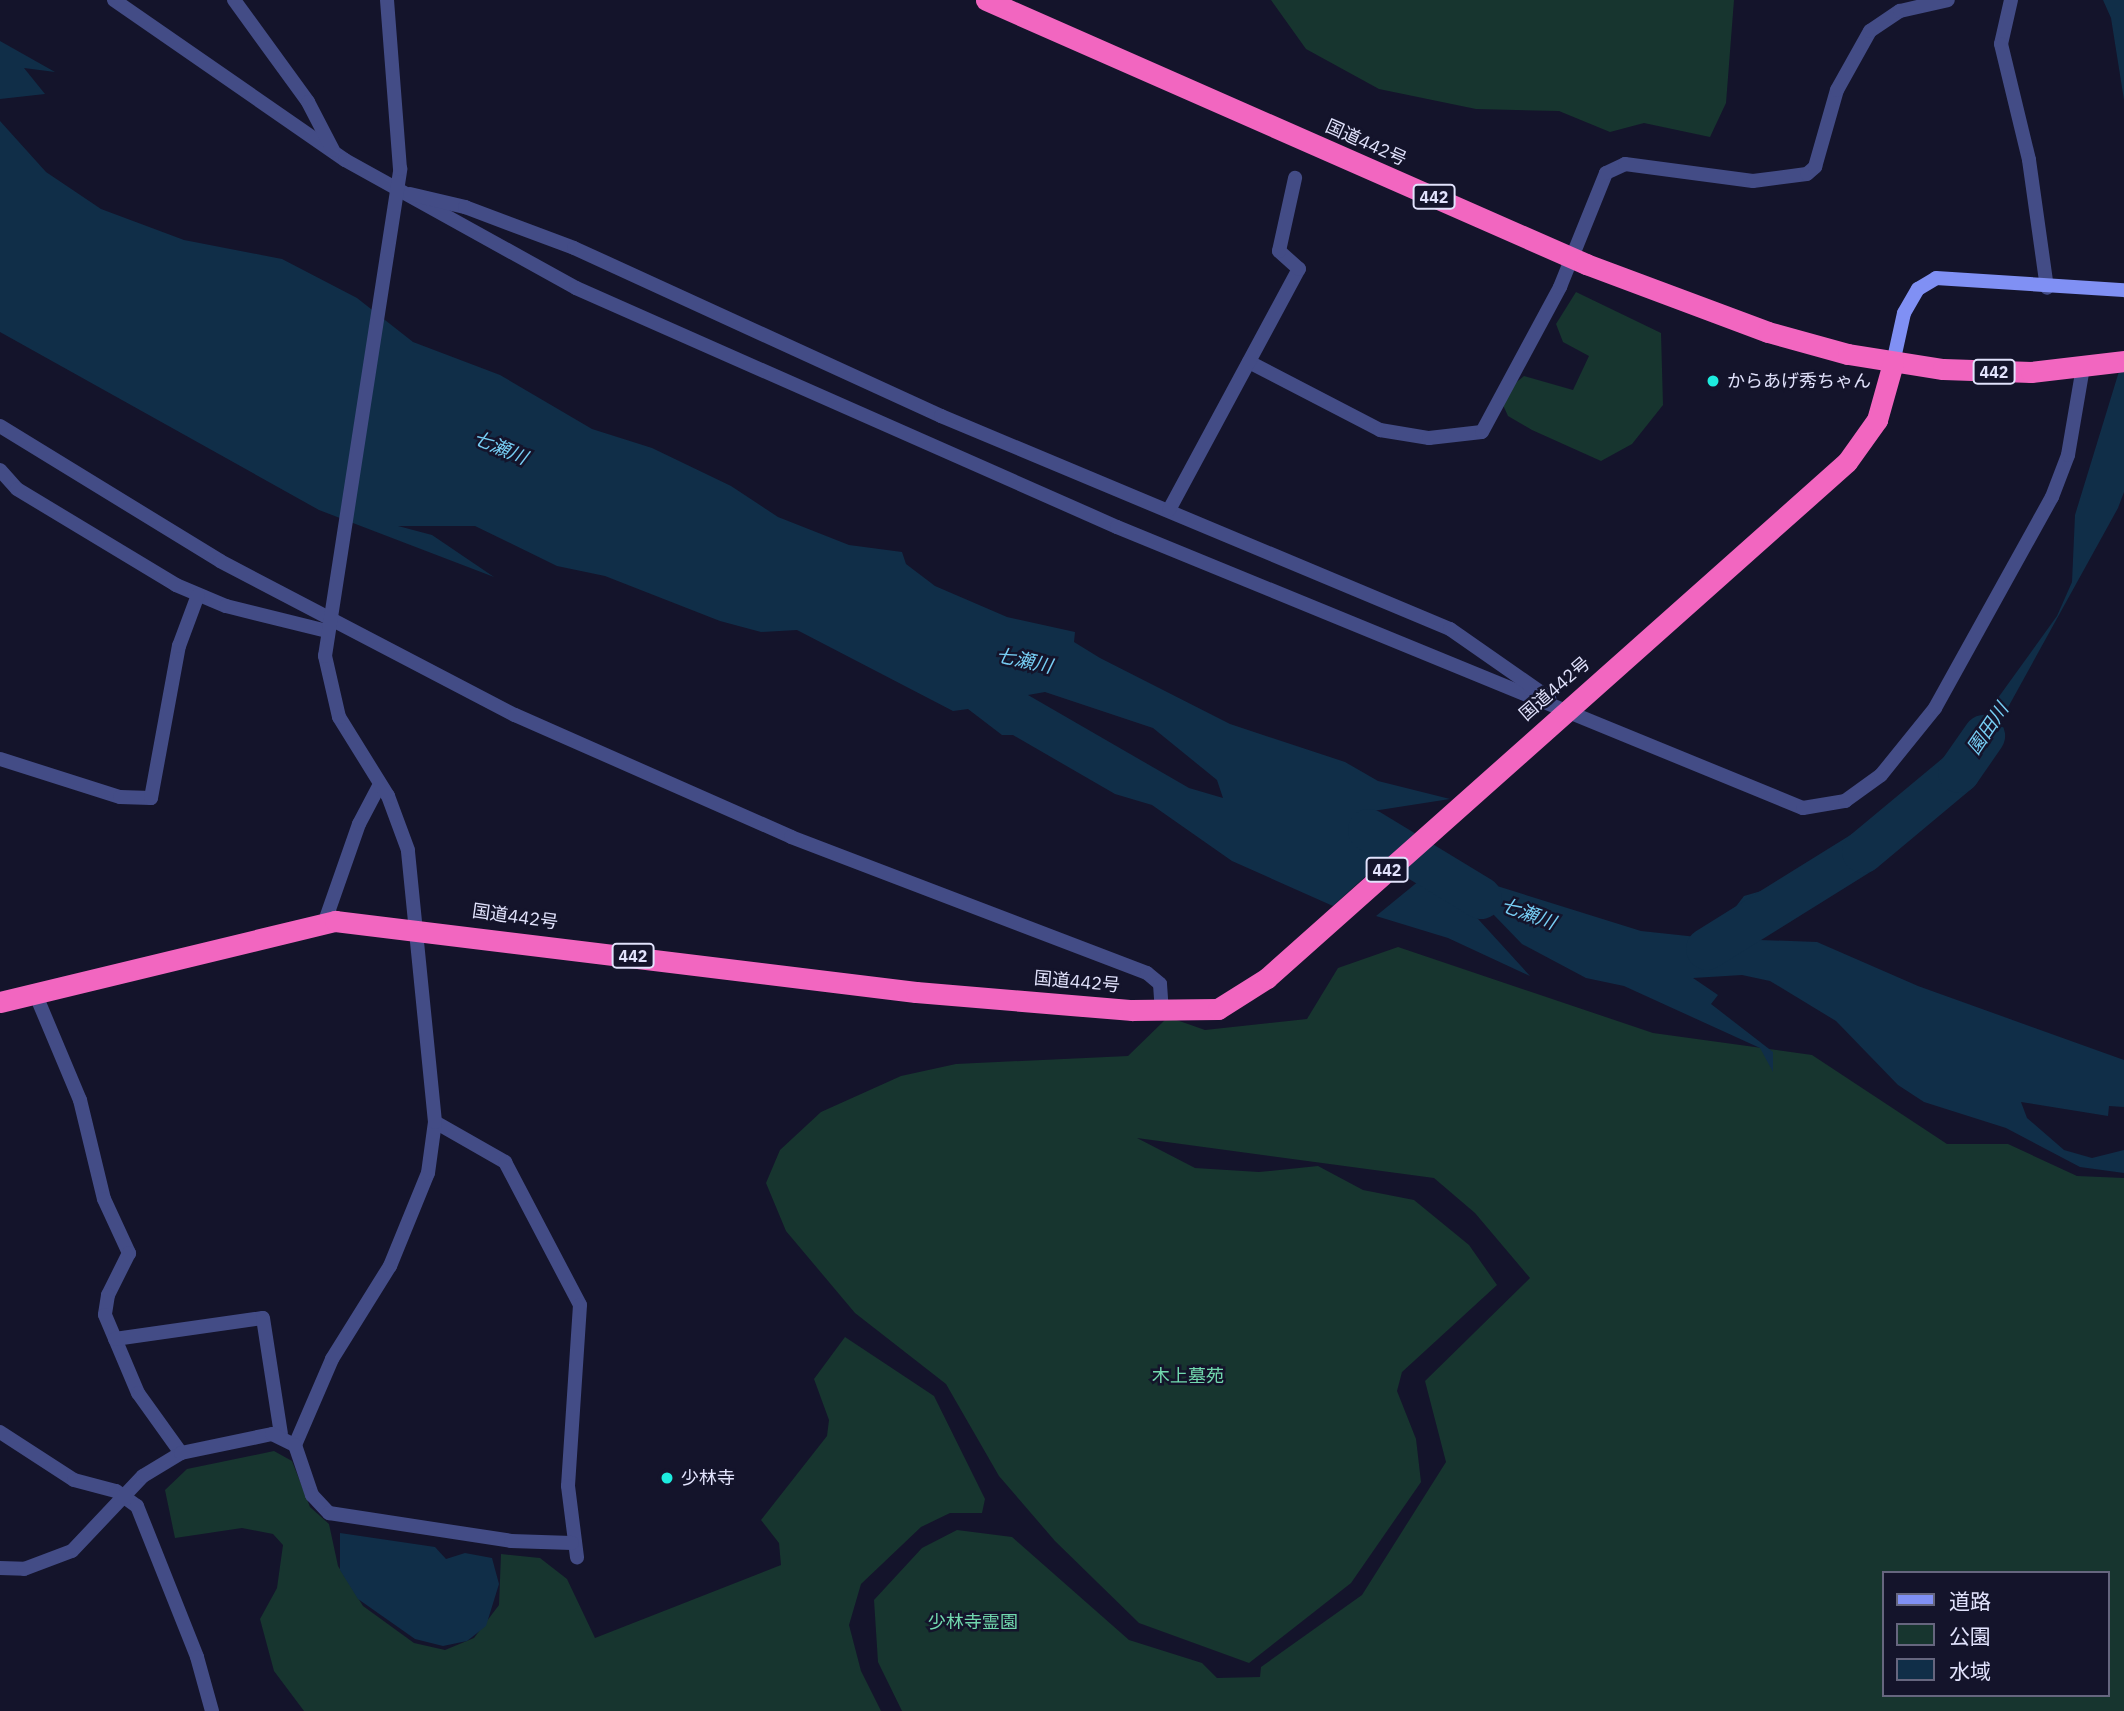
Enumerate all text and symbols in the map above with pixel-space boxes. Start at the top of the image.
street label: 国道442号 [1322,116,1410,170]
road number: 442 [1411,184,1457,210]
road number: 442 [1971,360,2017,384]
place label: からあげ秀ちゃん [1727,370,1871,392]
marker: からあげ秀ちゃん [1705,373,1721,389]
water label: 七瀬川 [469,426,531,470]
water label: 七瀬川 [994,644,1054,678]
street label: 国道442号 [1515,653,1595,725]
water label: 園田川 [1963,699,2013,759]
road number: 442 [1364,858,1410,883]
water label: 七瀬川 [1497,894,1559,934]
street label: 国道442号 [471,900,559,934]
road number: 442 [610,944,656,968]
street label: 国道442号 [1033,967,1121,997]
park label: 木上墓苑 [1152,1365,1224,1387]
place label: 少林寺 [681,1467,735,1489]
marker: 少林寺 [659,1470,675,1486]
legend [1882,1571,2110,1697]
text: 道路 [1949,1587,1991,1615]
park label: 少林寺霊園 [928,1611,1018,1633]
text: 公園 [1949,1622,1991,1650]
text: 水域 [1949,1657,1991,1685]

